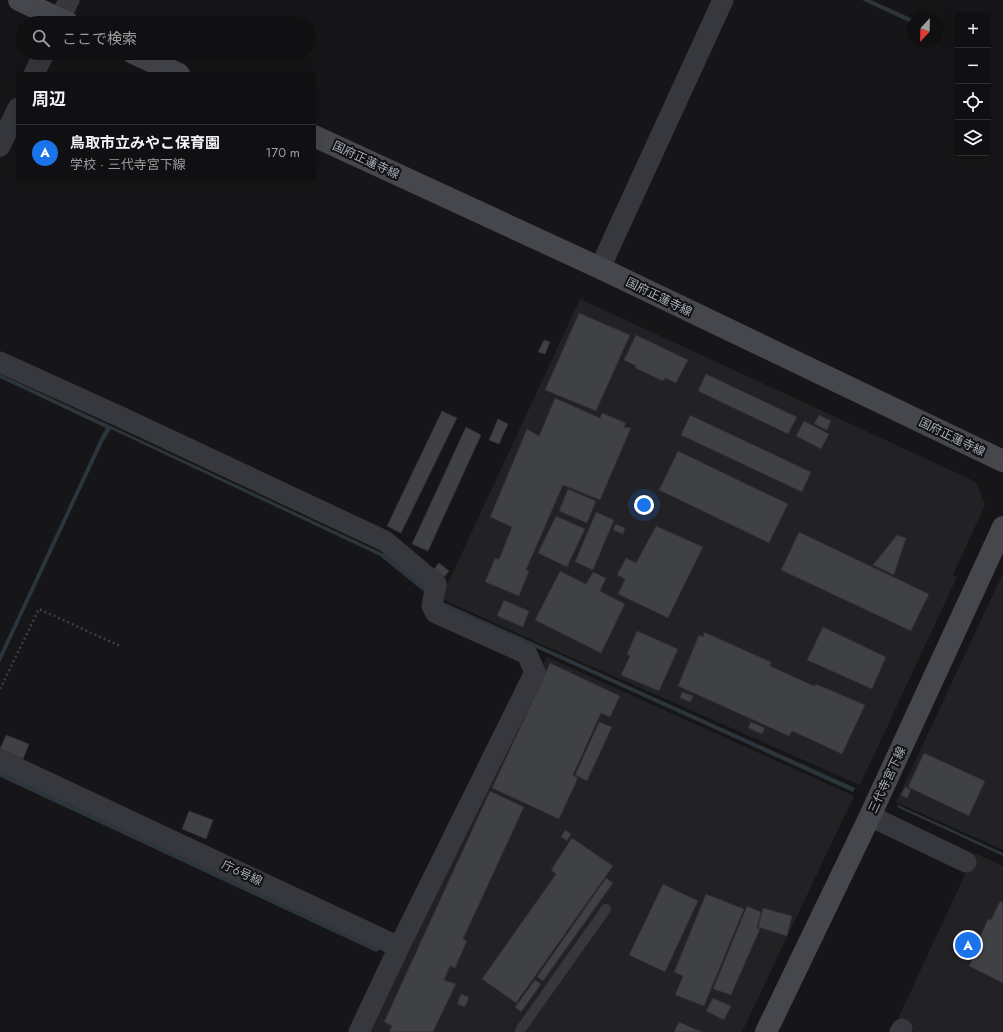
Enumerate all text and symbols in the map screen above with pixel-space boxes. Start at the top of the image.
north arrow [907,12,943,48]
map controls [955,12,991,156]
button: + [955,12,991,48]
search box [16,16,316,60]
icon: search [30,27,52,49]
text: ここで検索 [62,28,137,50]
button: − [955,48,991,84]
button: locate [955,84,991,120]
text: 周辺 [32,87,66,111]
button: layers [955,120,991,156]
text: 鳥取市立みやこ保育園 [70,132,220,154]
street label: 国府正蓮寺線 [330,137,402,183]
text: A [40,143,50,162]
text: 170 m [265,143,300,162]
text: 学校 · 三代寺宮下線 [70,155,186,174]
street label: 国府正蓮寺線 [623,273,695,321]
street label: 国府正蓮寺線 [916,413,988,461]
your location [634,495,654,515]
street label: 三代寺宮下線 [864,744,910,816]
street label: 庁6号線 [219,856,265,890]
pin: A [955,930,981,960]

